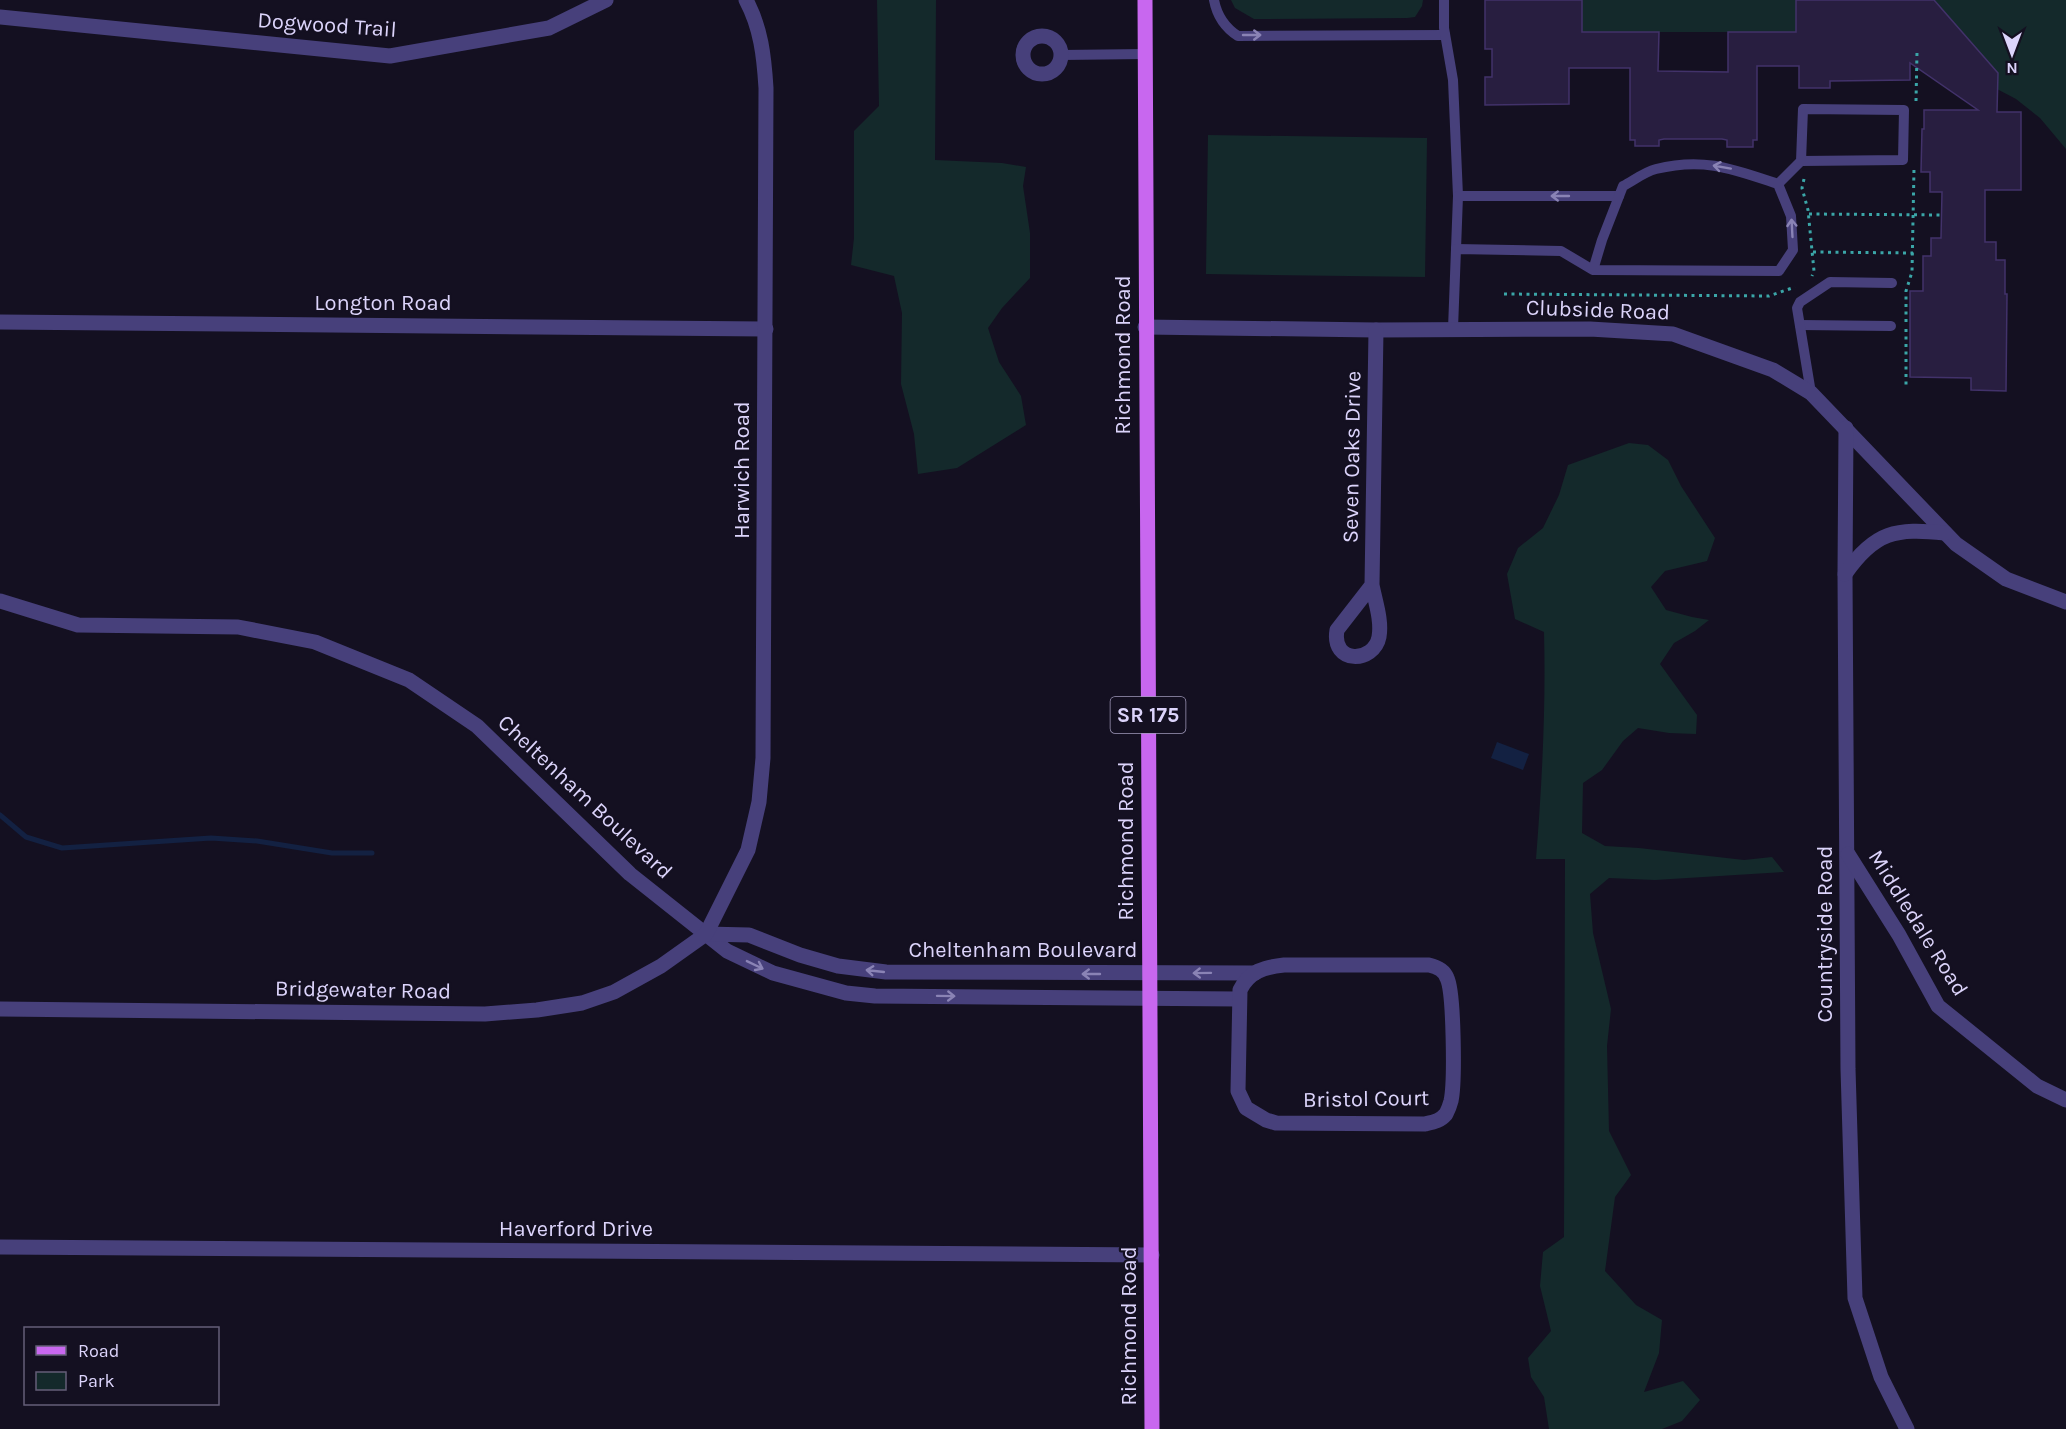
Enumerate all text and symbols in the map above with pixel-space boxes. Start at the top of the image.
street label: Dogwood Trail [257,7,397,43]
north arrow [1982,24,2042,84]
one-way arrow [1241,30,1261,41]
text: N [2006,59,2018,78]
one-way arrow [1713,161,1732,172]
one-way arrow [1551,190,1571,202]
one-way arrow [1786,219,1797,239]
street label: Richmond Road [1110,275,1136,435]
street label: Longton Road [314,290,452,316]
street label: Clubside Road [1525,294,1671,326]
street label: Seven Oaks Drive [1337,371,1367,543]
street label: Harwich Road [729,401,755,539]
road number: SR 175 [1110,697,1186,733]
street label: Cheltenham Boulevard [492,709,678,885]
street label: Richmond Road [1113,761,1139,921]
street label: Middledale Road [1863,845,1973,1001]
street label: Countryside Road [1812,846,1838,1022]
street label: Cheltenham Boulevard [909,937,1137,963]
one-way arrow [746,960,764,971]
one-way arrow [866,965,885,976]
one-way arrow [1193,967,1213,979]
one-way arrow [1081,968,1101,979]
street label: Bridgewater Road [275,975,451,1005]
one-way arrow [935,991,955,1002]
street label: Bristol Court [1303,1085,1429,1113]
street label: Haverford Drive [499,1216,653,1242]
street label: Richmond Road [1116,1246,1142,1406]
legend [24,1327,219,1405]
text: Road [78,1340,119,1362]
text: Park [78,1370,115,1392]

